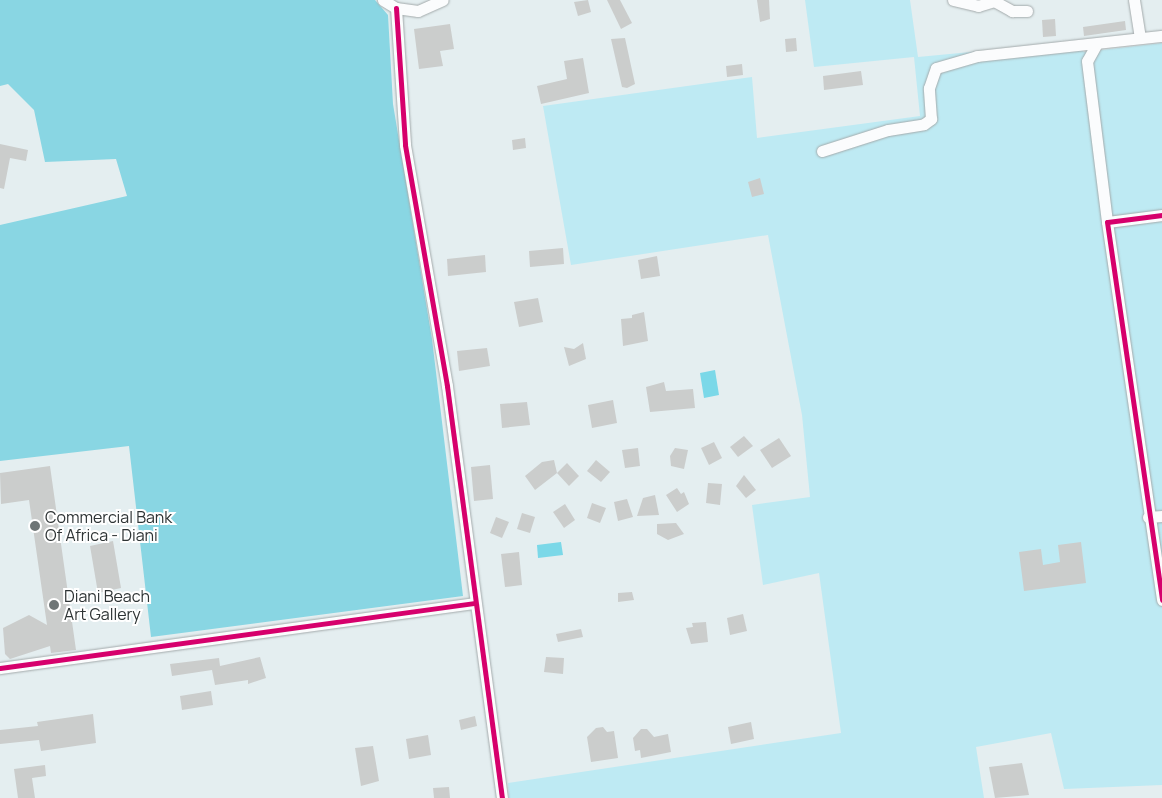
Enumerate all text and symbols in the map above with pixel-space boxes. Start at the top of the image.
place label: Commercial Bank Of Africa - Diani [45,507,172,545]
marker: Commercial Bank Of Africa - Diani [29,520,41,532]
place label: Diani Beach Art Gallery [64,586,150,624]
marker: Diani Beach Art Gallery [48,599,60,611]

